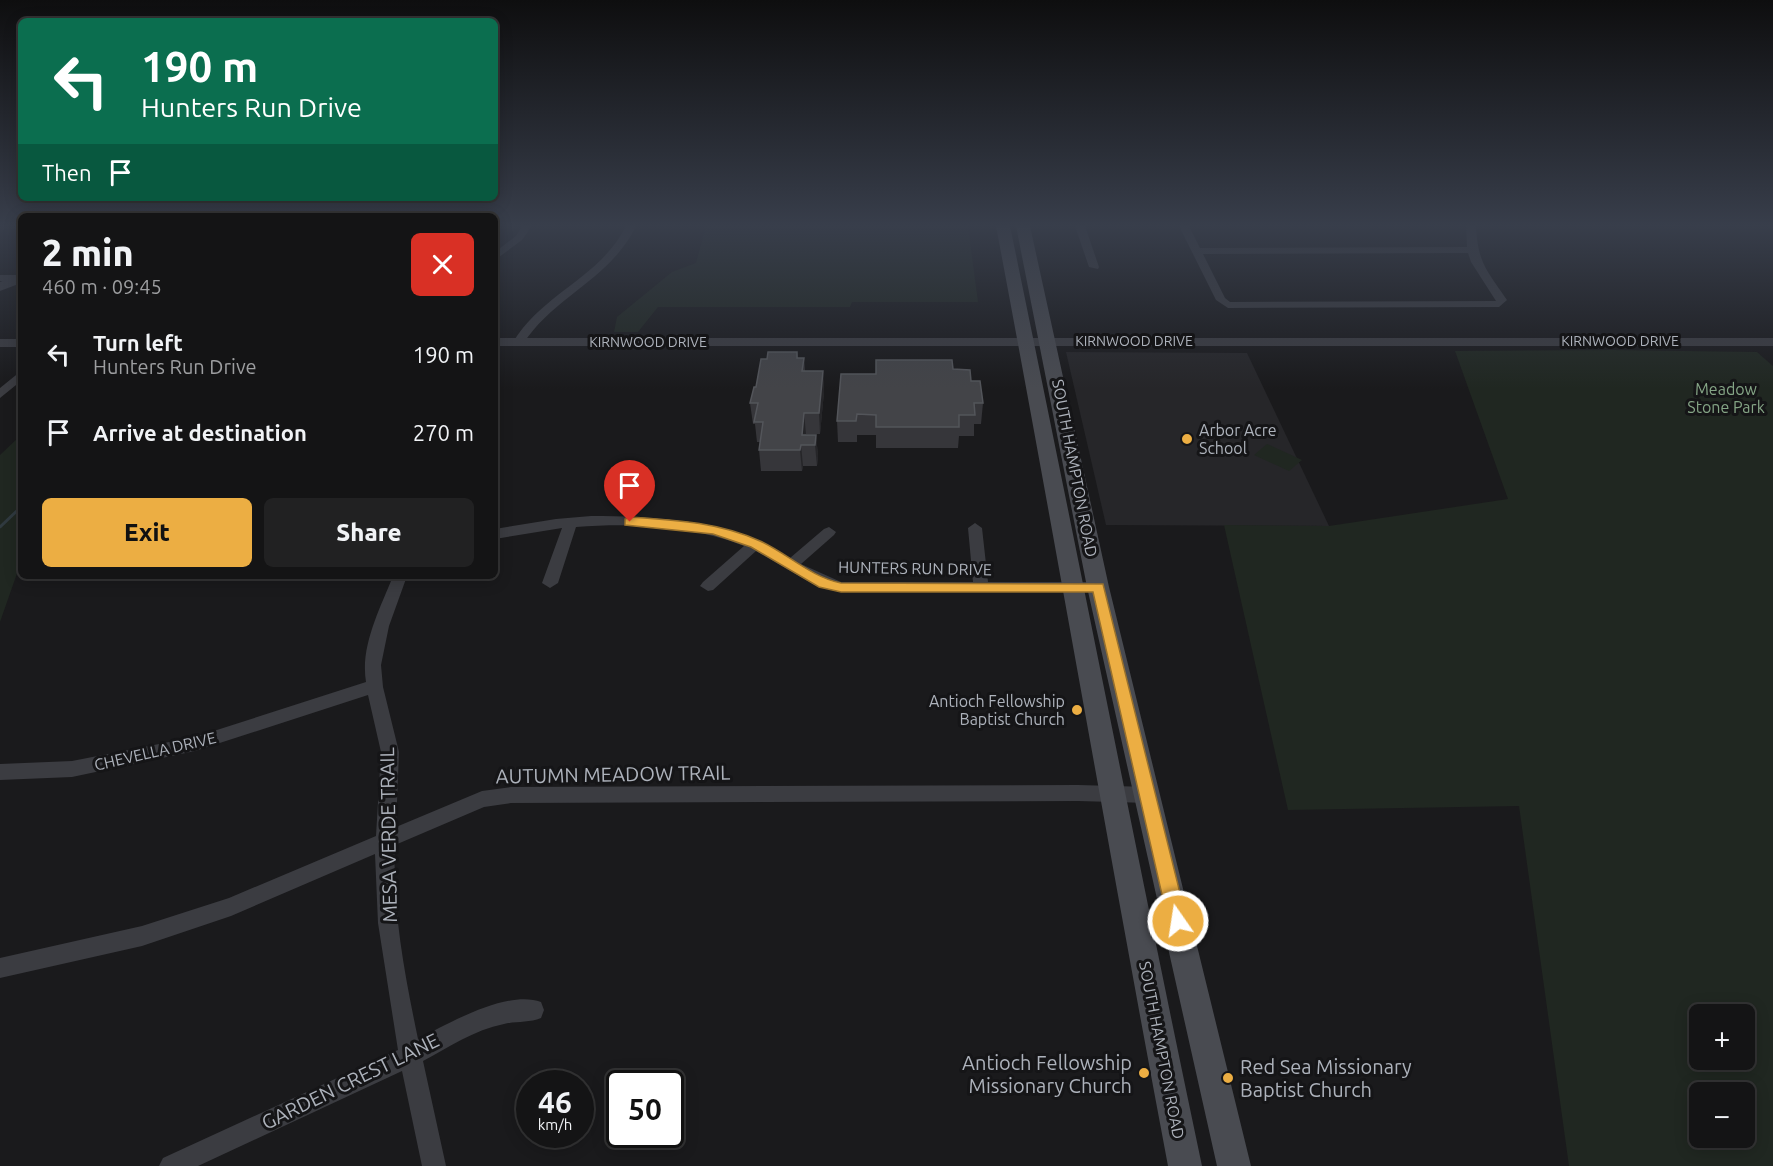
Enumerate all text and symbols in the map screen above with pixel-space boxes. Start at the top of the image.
icon: left [42,42,120,120]
text: 190 m [141,43,258,90]
text: Hunters Run Drive [141,92,362,122]
icon: arrive [104,156,137,189]
text: Then [42,160,92,185]
text: 2 min [42,232,134,273]
button: close [411,233,474,296]
text: 460 m · 09:45 [42,275,162,298]
text: Turn left [93,330,183,355]
street label: KIRNWOOD DRIVE [1075,333,1193,349]
street label: KIRNWOOD DRIVE [1561,333,1679,349]
street label: KIRNWOOD DRIVE [589,334,707,350]
icon: left [42,338,75,371]
text: 190 m [413,342,474,367]
text: Hunters Run Drive [93,355,257,378]
street label: SOUTH HAMPTON ROAD [1049,378,1101,558]
park label: Meadow Stone Park [1687,380,1765,416]
icon: arrive [42,416,75,449]
text: Arrive at destination [93,420,307,445]
text: 270 m [413,420,474,445]
place label: Arbor Acre School [1199,421,1277,457]
marker: Arbor Acre School [1180,432,1194,446]
pin [604,460,655,522]
icon: arrive [613,469,646,502]
button: Exit [42,498,252,567]
button: Share [264,498,474,567]
street label: HUNTERS RUN DRIVE [838,558,992,578]
place label: Antioch Fellowship Baptist Church [929,692,1065,728]
marker: Antioch Fellowship Baptist Church [1070,703,1084,717]
street label: CHEVELLA DRIVE [92,728,218,774]
street label: MESA VERDE TRAIL [375,747,401,923]
street label: AUTUMN MEADOW TRAIL [495,760,731,788]
position arrow [1146,889,1210,953]
street label: SOUTH HAMPTON ROAD [1136,960,1188,1140]
map controls [1689,1004,1755,1148]
button: + [1689,1004,1755,1070]
street label: GARDEN CREST LANE [258,1028,442,1134]
place label: Antioch Fellowship Missionary Church [962,1051,1132,1097]
place label: Red Sea Missionary Baptist Church [1240,1055,1412,1101]
marker: Antioch Fellowship Missionary Church [1137,1066,1151,1080]
speed limit sign: 50 [606,1070,684,1148]
marker: Red Sea Missionary Baptist Church [1221,1071,1235,1085]
button: − [1689,1082,1755,1148]
text: 46 [538,1085,572,1119]
text: km/h [538,1116,572,1133]

